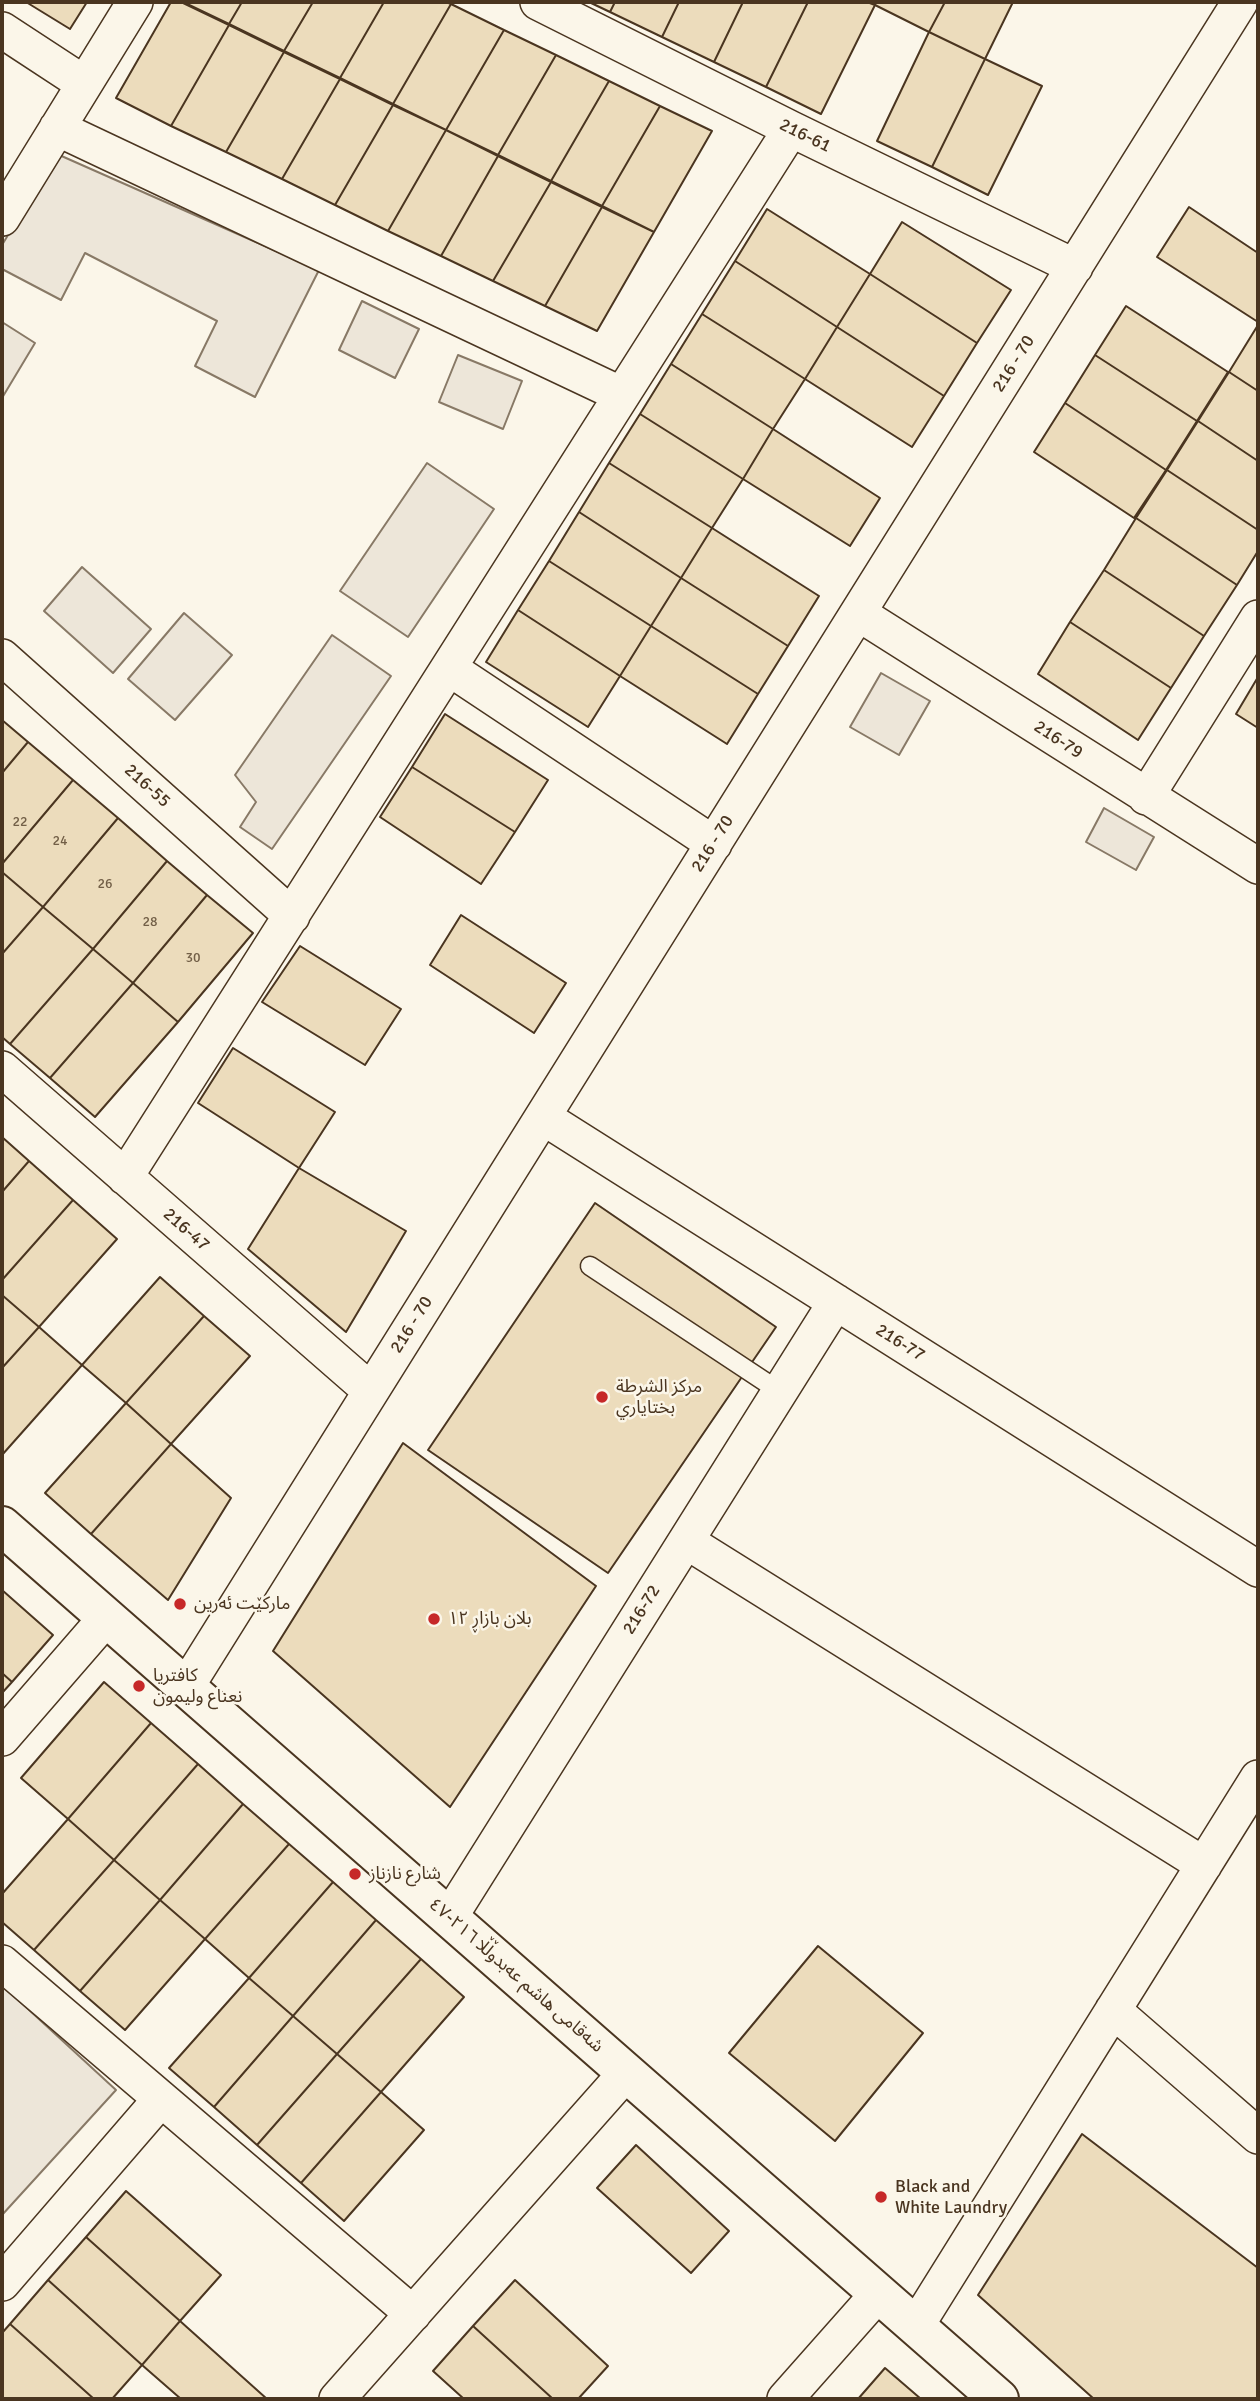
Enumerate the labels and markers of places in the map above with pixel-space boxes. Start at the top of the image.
place label: مركز الشرطة بختاياري [616,1376,702,1418]
marker: مركز الشرطة بختاياري [594,1389,610,1405]
place label: مارکێت ئەرین [194,1593,291,1615]
marker: مارکێت ئەرین [172,1596,188,1612]
place label: بلان بازاڕ ١٢ [448,1608,532,1630]
marker: بلان بازاڕ ١٢ [426,1611,442,1627]
place label: كافتريا نعناع وليمون [153,1665,242,1708]
marker: كافتريا نعناع وليمون [131,1678,147,1694]
place label: شارع نازناز [369,1863,441,1885]
marker: شارع نازناز [347,1866,363,1882]
place label: Black and White Laundry [895,2176,1007,2218]
marker: Black and White Laundry [873,2189,889,2205]

